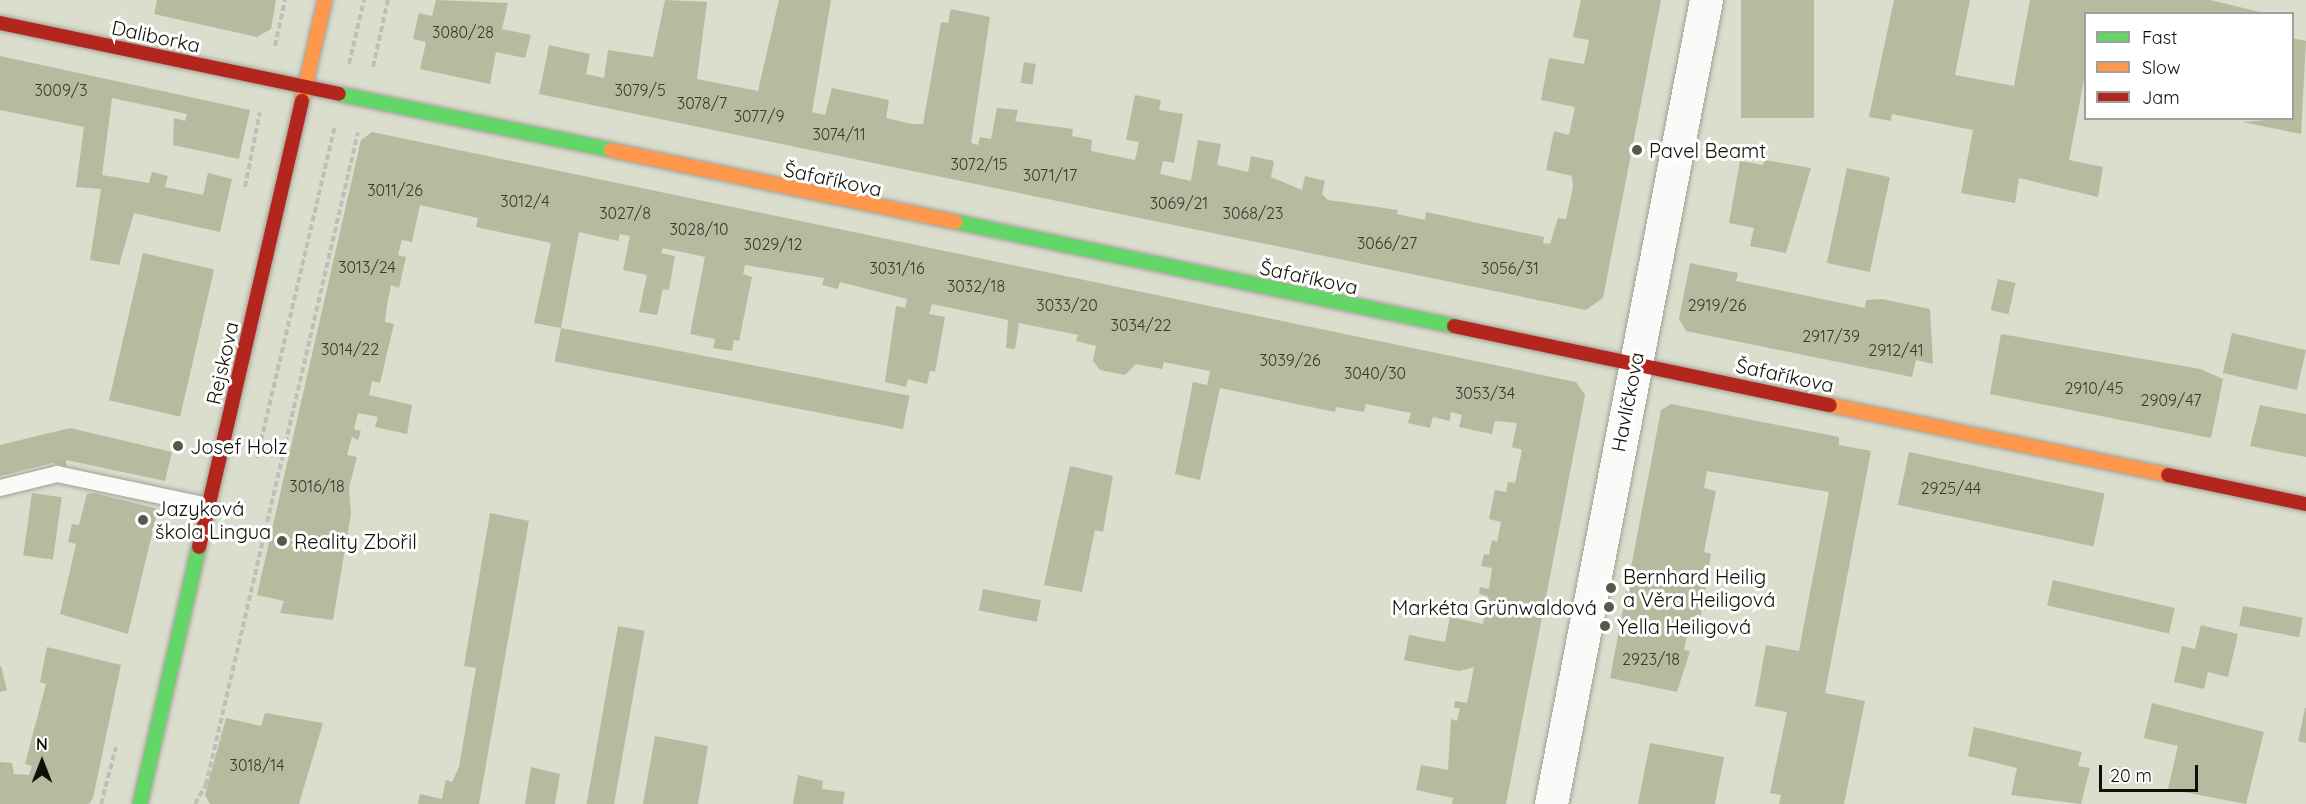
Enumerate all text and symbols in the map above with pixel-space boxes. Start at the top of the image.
legend [2084,12,2294,120]
street label: Daliborka [109,15,203,57]
house number: 3080/28 [432,22,494,42]
text: Fast [2142,26,2177,49]
text: Slow [2142,56,2180,79]
house number: 3009/3 [34,80,88,100]
house number: 3079/5 [614,80,666,100]
text: Jam [2142,86,2180,109]
house number: 3078/7 [677,93,727,113]
house number: 3077/9 [734,106,784,126]
house number: 3074/11 [812,124,866,144]
place label: Pavel Beamt [1649,138,1766,162]
marker: Pavel Beamt [1630,143,1644,157]
house number: 3072/15 [950,154,1008,174]
street label: Šafaříkova [782,157,884,201]
house number: 3071/17 [1023,165,1077,185]
house number: 3011/26 [367,180,423,200]
house number: 3012/4 [500,191,550,211]
house number: 3069/21 [1150,193,1208,213]
house number: 3027/8 [599,203,651,223]
house number: 3068/23 [1223,203,1283,223]
house number: 3028/10 [669,219,729,239]
house number: 3066/27 [1357,233,1417,253]
house number: 3029/12 [744,234,802,254]
street label: Šafaříkova [1258,255,1360,299]
house number: 3013/24 [338,257,396,277]
house number: 3031/16 [869,258,925,278]
house number: 3056/31 [1481,258,1539,278]
house number: 3032/18 [947,276,1005,296]
house number: 3033/20 [1036,295,1098,315]
house number: 2919/26 [1688,295,1746,315]
house number: 3034/22 [1111,315,1171,335]
street label: Rejskova [201,319,243,407]
house number: 2917/39 [1802,326,1860,346]
house number: 3014/22 [321,339,379,359]
house number: 2912/41 [1868,340,1924,360]
house number: 3039/26 [1259,350,1321,370]
street label: Havlíčkova [1606,350,1648,454]
street label: Šafaříkova [1734,353,1836,397]
house number: 3040/30 [1344,363,1406,383]
house number: 2910/45 [2065,378,2123,398]
house number: 3053/34 [1455,383,1515,403]
house number: 2909/47 [2141,390,2201,410]
place label: Josef Holz [190,434,288,458]
marker: Josef Holz [171,439,185,453]
house number: 3016/18 [289,476,345,496]
house number: 2925/44 [1921,478,1981,498]
place label: Jazyková škola Lingua [155,496,271,543]
marker: Jazyková škola Lingua [136,513,150,527]
place label: Reality Zbořil [294,529,417,553]
marker: Reality Zbořil [275,534,289,548]
place label: Bernhard Heilig a Věra Heiligová [1623,564,1775,611]
marker: Bernhard Heilig a Věra Heiligová [1604,581,1618,595]
place label: Markéta Grünwaldová [1392,595,1597,619]
marker: Markéta Grünwaldová [1602,600,1616,614]
place label: Yella Heiligová [1617,614,1751,638]
marker: Yella Heiligová [1598,619,1612,633]
house number: 2923/18 [1622,649,1680,669]
north arrow [12,732,72,792]
text: N [36,734,48,754]
scale bar [2102,753,2201,791]
house number: 3018/14 [230,755,284,775]
text: 20 m [2110,764,2152,787]

